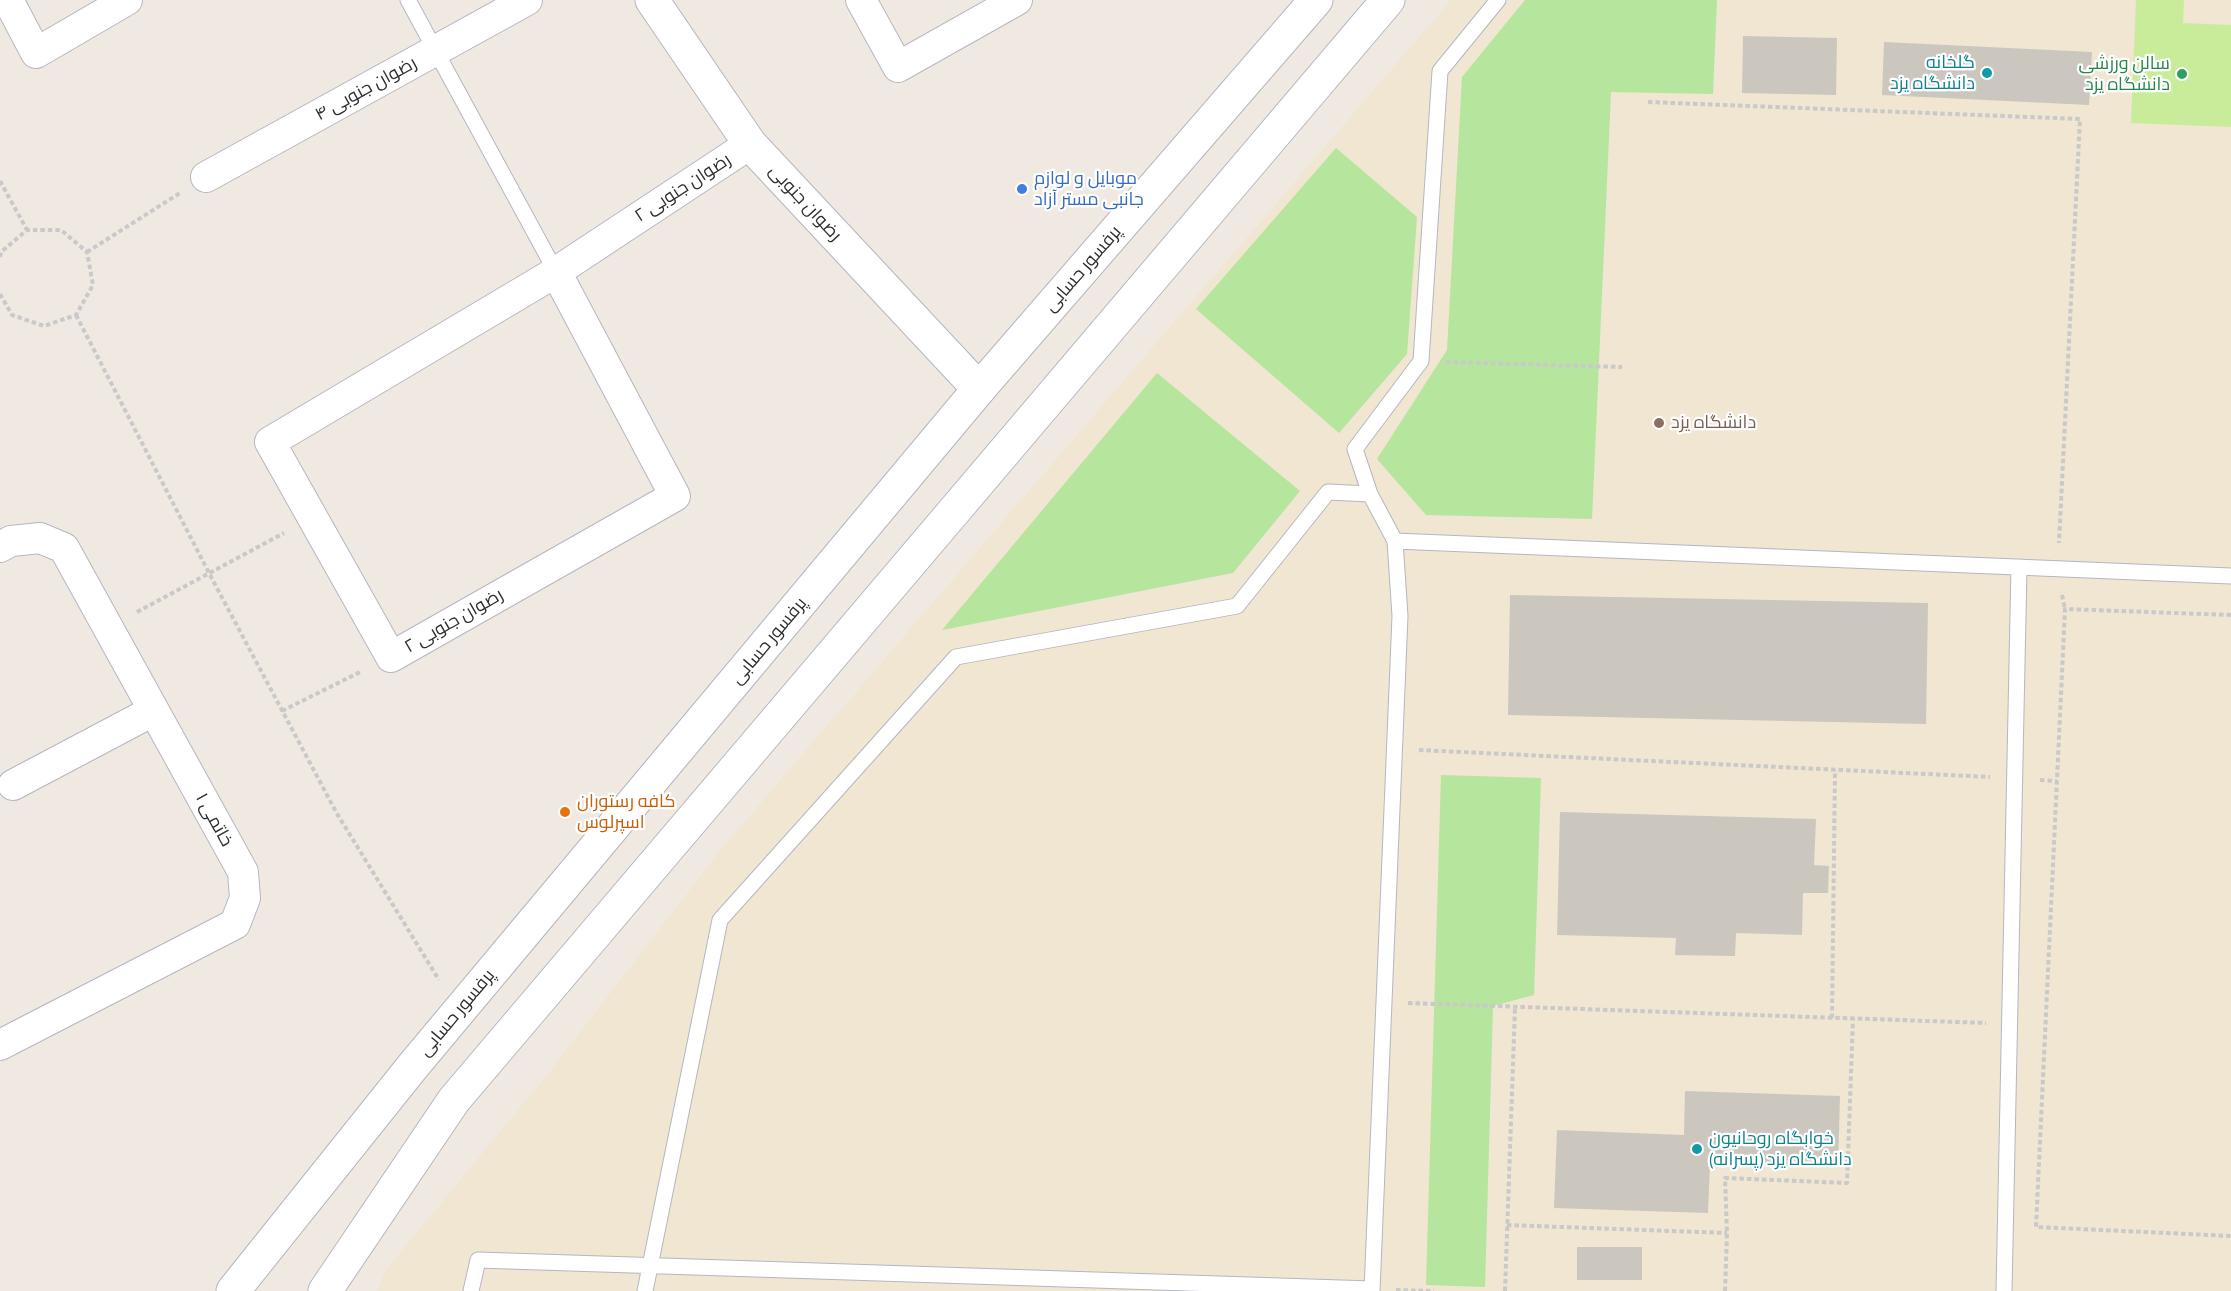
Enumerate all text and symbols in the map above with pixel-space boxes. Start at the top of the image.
street label: رضوان جنوبی ۴ [311,52,421,126]
place label: گلخانه دانشگاه یزد [1890,52,1975,94]
place label: سالن ورزشی دانشگاه یزد [2078,53,2170,96]
marker: گلخانه دانشگاه یزد [1980,66,1994,80]
marker: سالن ورزشی دانشگاه یزد [2175,67,2189,81]
street label: رضوان جنوبی ۲ [631,149,735,227]
street label: رضوان جنوبی [764,160,846,246]
place label: موبایل و لوازم جانبی مستر آزاد [1034,168,1144,210]
marker: موبایل و لوازم جانبی مستر آزاد [1015,182,1029,196]
street label: پرفسور حسابی [1040,222,1126,316]
place label: دانشگاه یزد [1671,412,1756,434]
marker: دانشگاه یزد [1652,416,1666,430]
street label: رضوان جنوبی ۲ [401,584,507,658]
street label: پرفسور حسابی [726,593,812,689]
street label: خاتمی ۱ [191,790,237,850]
place label: کافه رستوران اسپرلوس [577,791,676,834]
marker: کافه رستوران اسپرلوس [558,805,572,819]
street label: پرفسور حسابی [414,965,500,1061]
place label: خوابگاه روحانیون (پسرانه) دانشگاه یزد [1709,1128,1852,1170]
marker: خوابگاه روحانیون (پسرانه) دانشگاه یزد [1690,1142,1704,1156]

